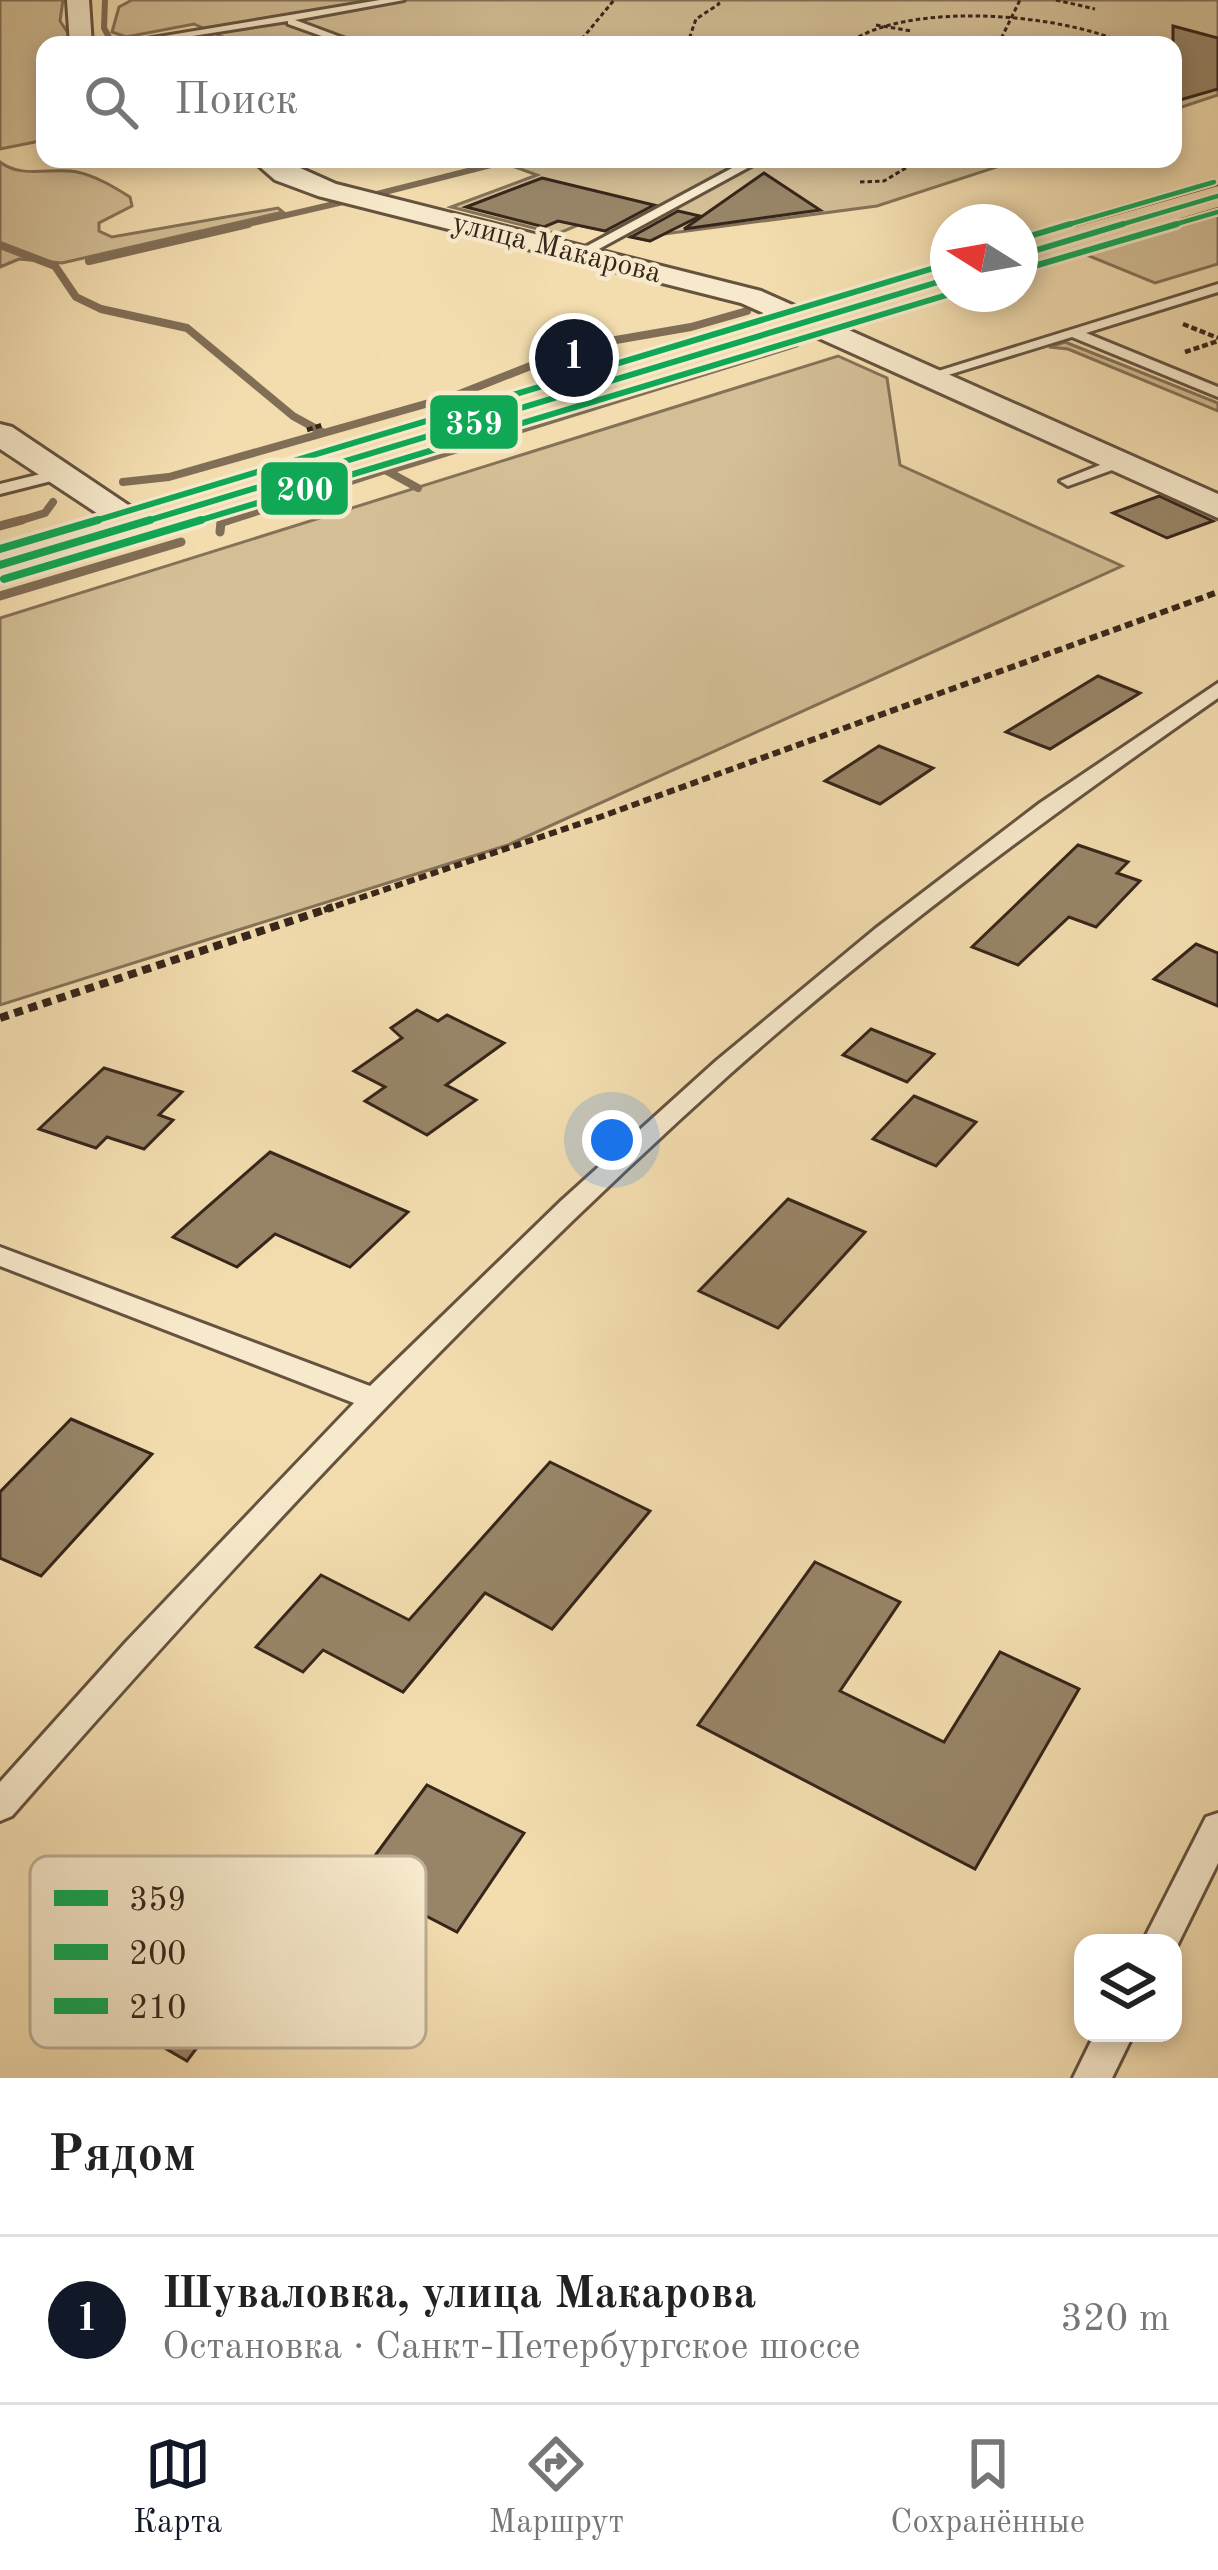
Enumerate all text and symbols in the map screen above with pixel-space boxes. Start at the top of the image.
search box [36,36,1182,168]
icon: search [78,69,144,135]
text: Поиск [174,79,298,124]
north arrow [930,204,1038,312]
street label: улица Макарова [449,208,664,289]
pin: 1 [535,313,613,403]
line badge: 359 [428,393,520,451]
text: 359 [445,409,503,442]
line badge: 200 [259,460,350,517]
text: 200 [276,475,334,508]
your location [582,1110,642,1170]
legend [30,1856,426,2048]
text: 359 [129,1885,186,1918]
map controls [1074,1934,1182,2042]
button: layers [1074,1934,1182,2042]
text: 200 [129,1939,186,1972]
text: 210 [129,1993,186,2026]
text: Рядом [48,2131,196,2182]
text: Шуваловка, улица Макарова [162,2273,756,2318]
text: 1 [76,2300,98,2339]
text: 320 m [1060,2300,1170,2339]
text: Остановка · Санкт-Петербургское шоссе [162,2328,860,2367]
tab: Карта [133,2431,222,2544]
tab: Маршрут [489,2431,624,2544]
tab: Сохранённые [890,2431,1085,2544]

